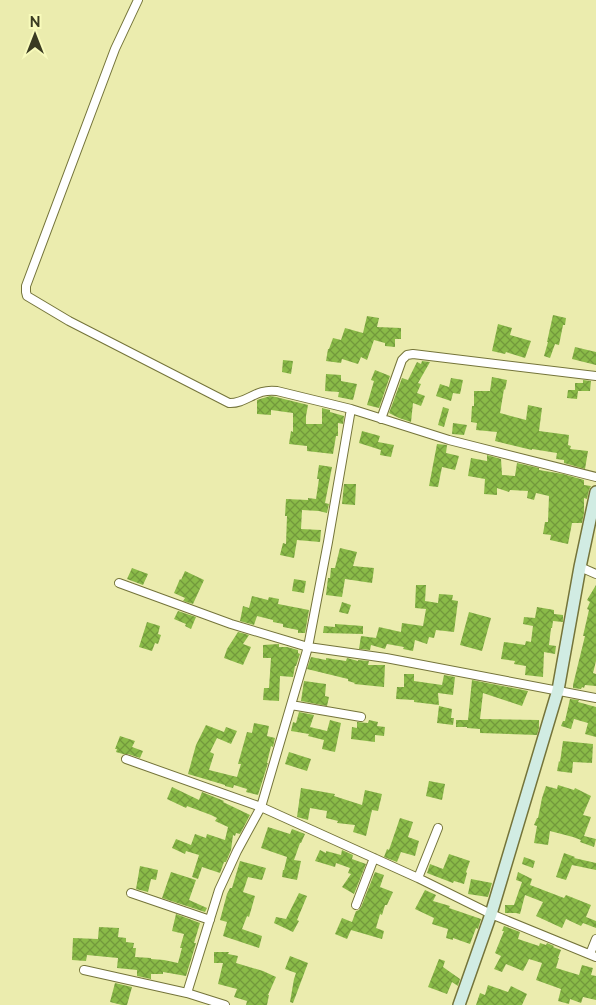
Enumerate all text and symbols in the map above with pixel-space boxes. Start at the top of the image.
north arrow [10,10,60,60]
text: N [30,14,40,30]

